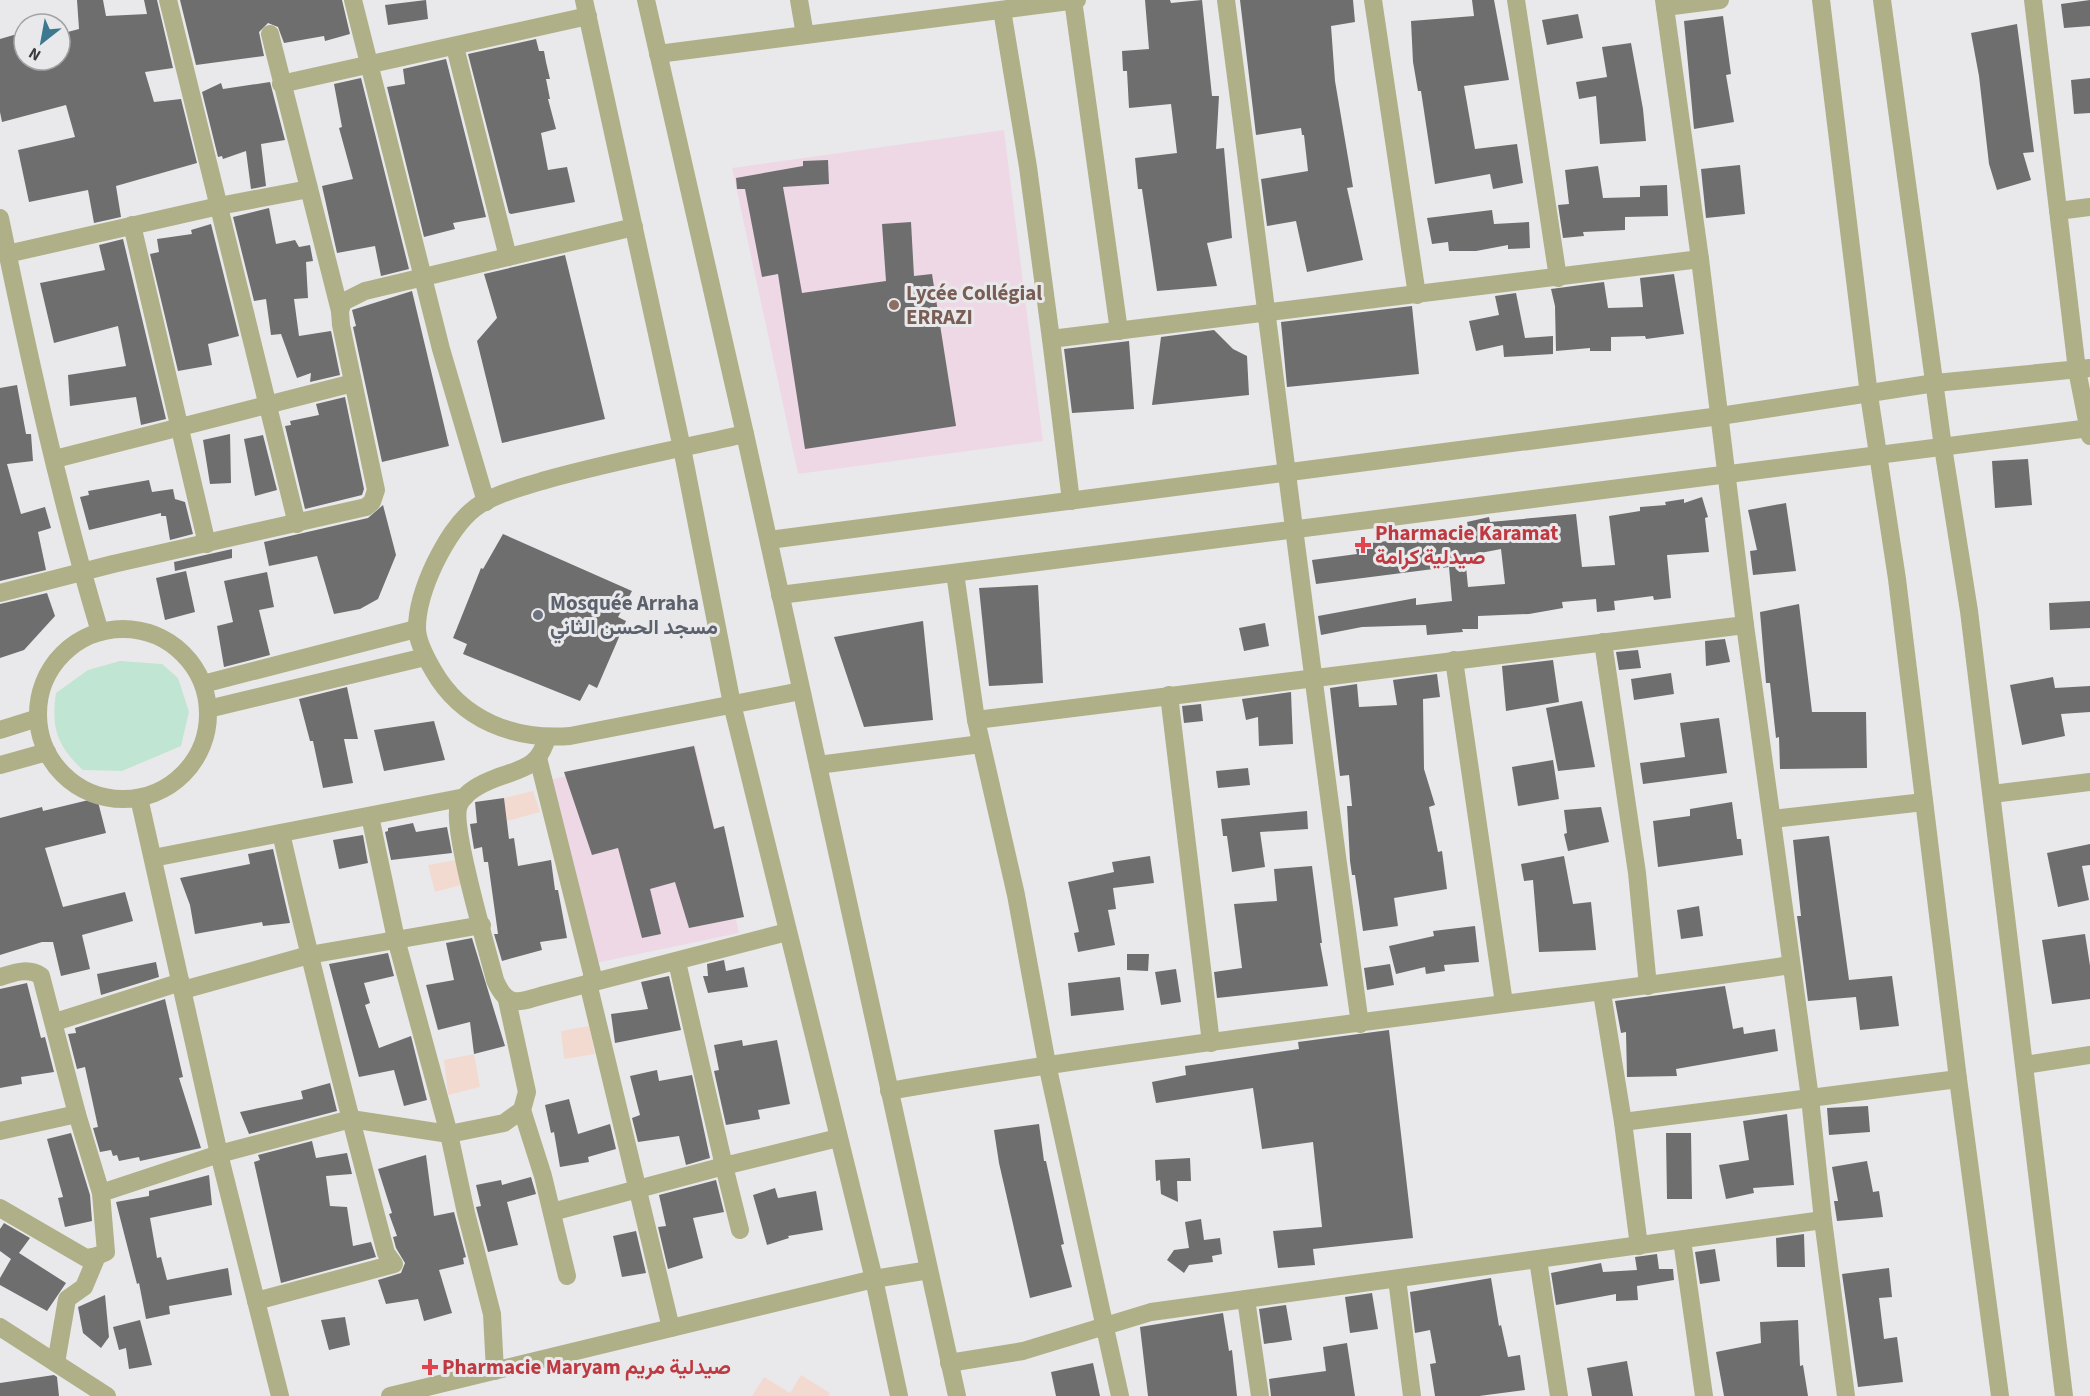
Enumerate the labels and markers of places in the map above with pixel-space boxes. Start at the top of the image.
place label: Lycée Collégial ERRAZI [906,278,1042,332]
marker: Lycée Collégial ERRAZI [887,298,901,312]
place label: Pharmacie Karamat صيدلية كرامة [1375,518,1558,572]
marker: Pharmacie Karamat صيدلية كرامة [1356,538,1370,552]
place label: Mosquée Arraha مسجد الحسن الثاني [550,588,718,644]
marker: Mosquée Arraha مسجد الحسن الثاني [531,608,545,622]
place label: Pharmacie Maryam صيدلية مريم [442,1352,731,1382]
marker: Pharmacie Maryam صيدلية مريم [423,1360,437,1374]

